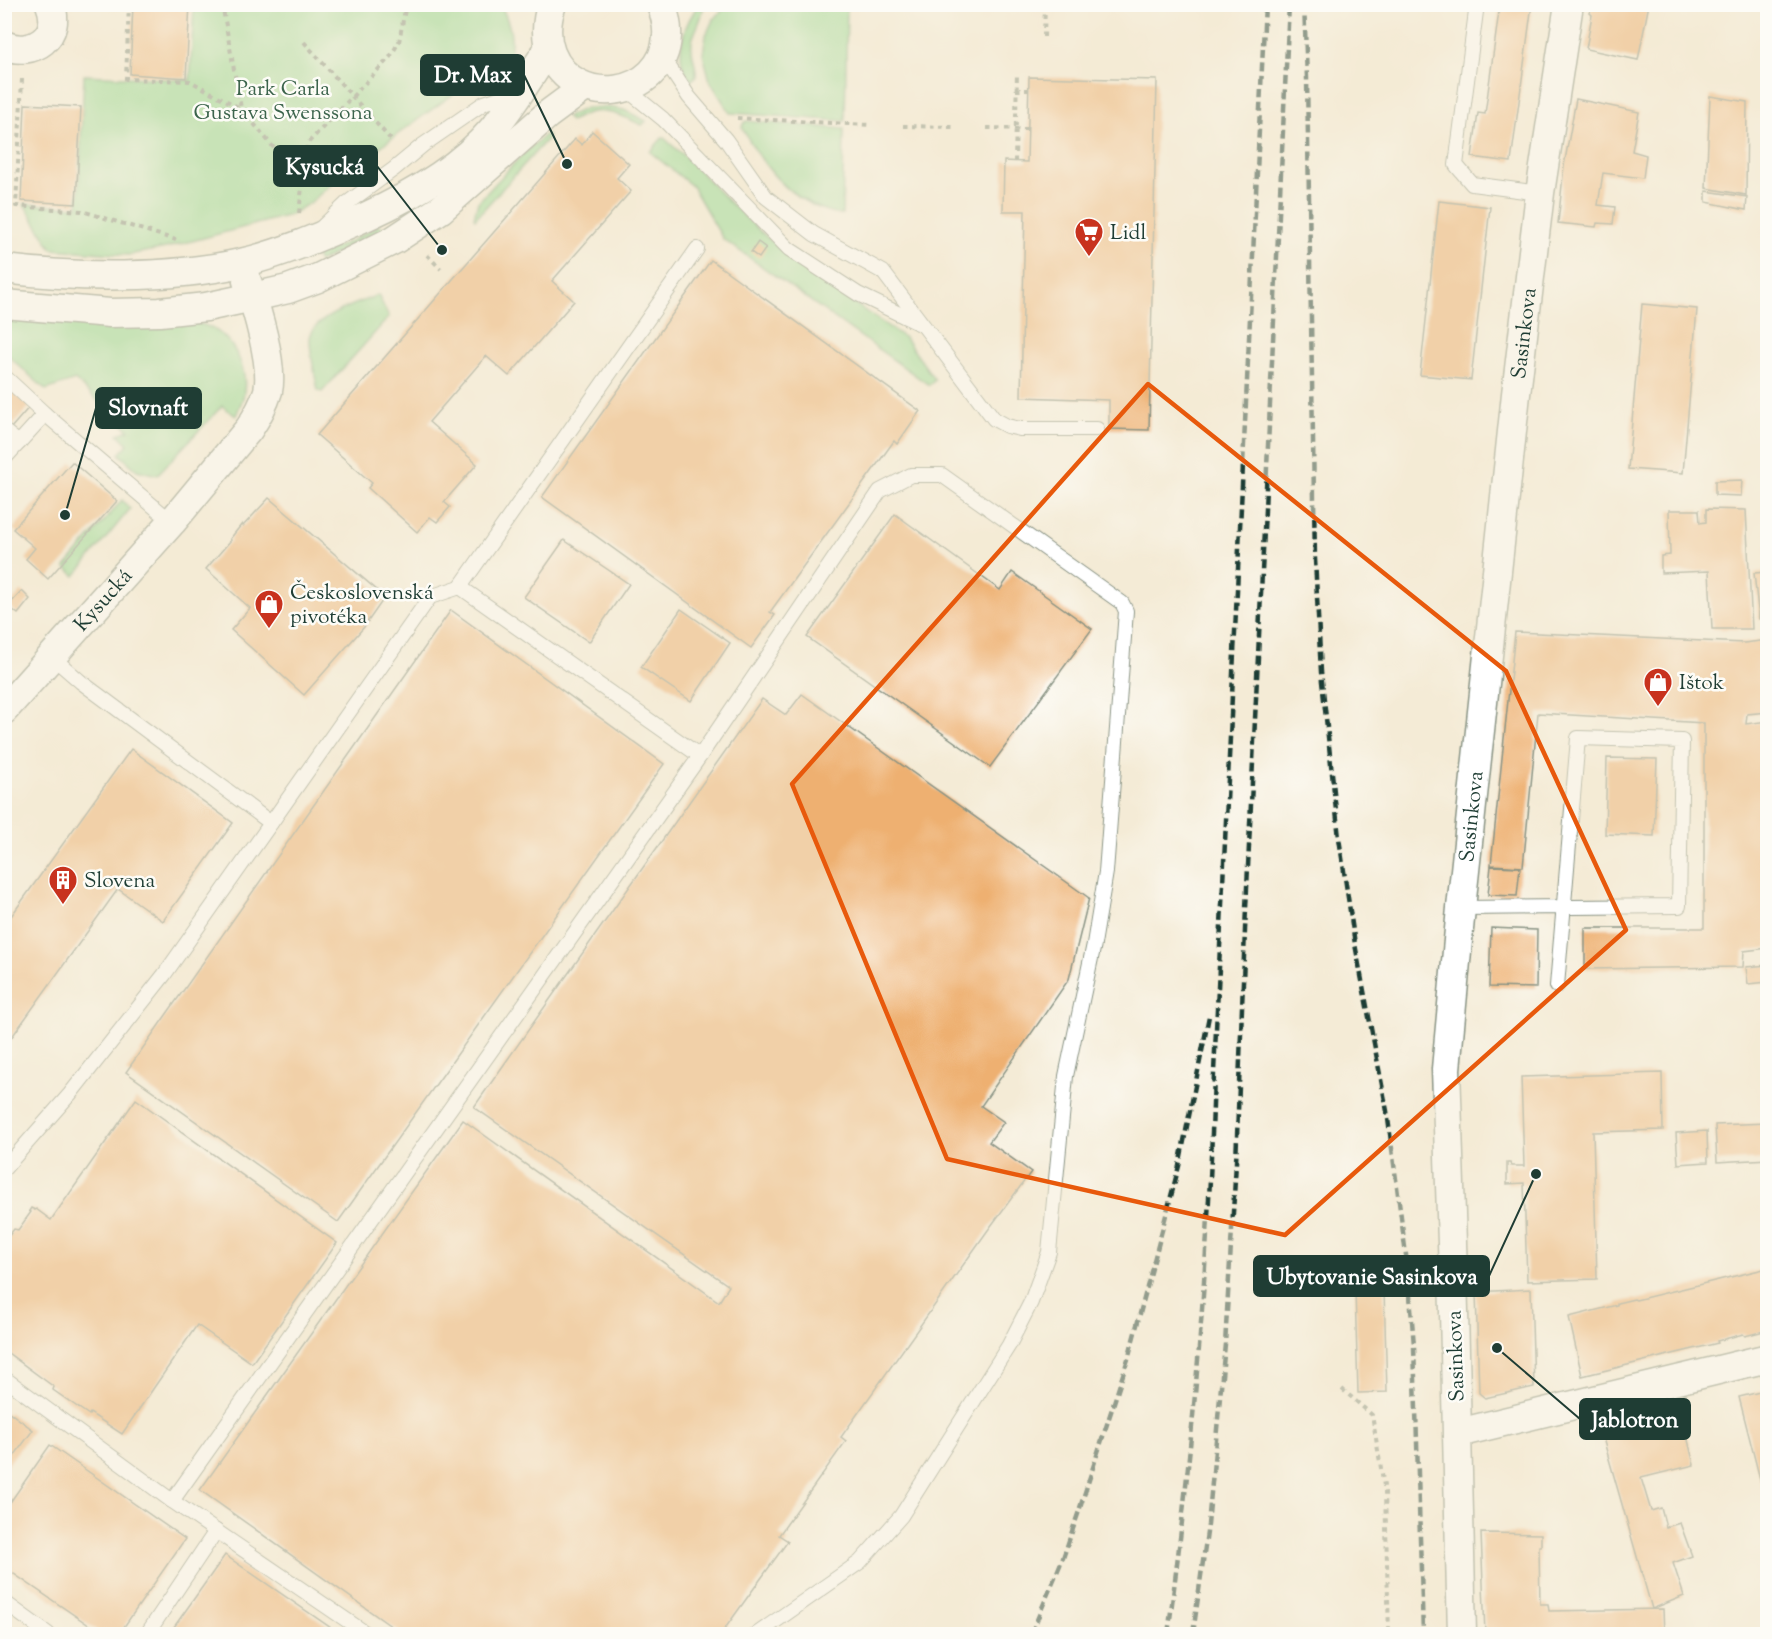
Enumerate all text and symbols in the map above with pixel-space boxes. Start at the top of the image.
callout: Dr. Max [421,55,524,95]
text: Dr. Max [434,61,512,93]
park label: Park Carla Gustava Swenssona [193,75,373,129]
callout: Kysucká [274,146,377,186]
text: Kysucká [286,153,365,185]
supermarket icon: Lidl [1073,216,1105,258]
place label: Lidl [1110,219,1146,249]
street label: Sasinkova [1505,286,1546,381]
callout: Slovnaft [96,388,201,428]
text: Slovnaft [108,394,189,426]
street label: Kysucká [68,563,141,639]
place label: Československá pivotéka [290,579,434,633]
shop icon: Československá pivotéka [253,588,285,630]
shop icon: Ištok [1642,666,1674,708]
place label: Ištok [1679,669,1725,699]
street label: Sasinkova [1453,769,1493,864]
building icon: Slovena [47,864,79,906]
place label: Slovena [84,867,156,897]
callout: Ubytovanie Sasinkova [1254,1256,1489,1296]
text: Ubytovanie Sasinkova [1266,1263,1478,1295]
street label: Sasinkova [1440,1309,1474,1402]
callout: Jablotron [1580,1399,1690,1439]
text: Jablotron [1590,1406,1678,1438]

